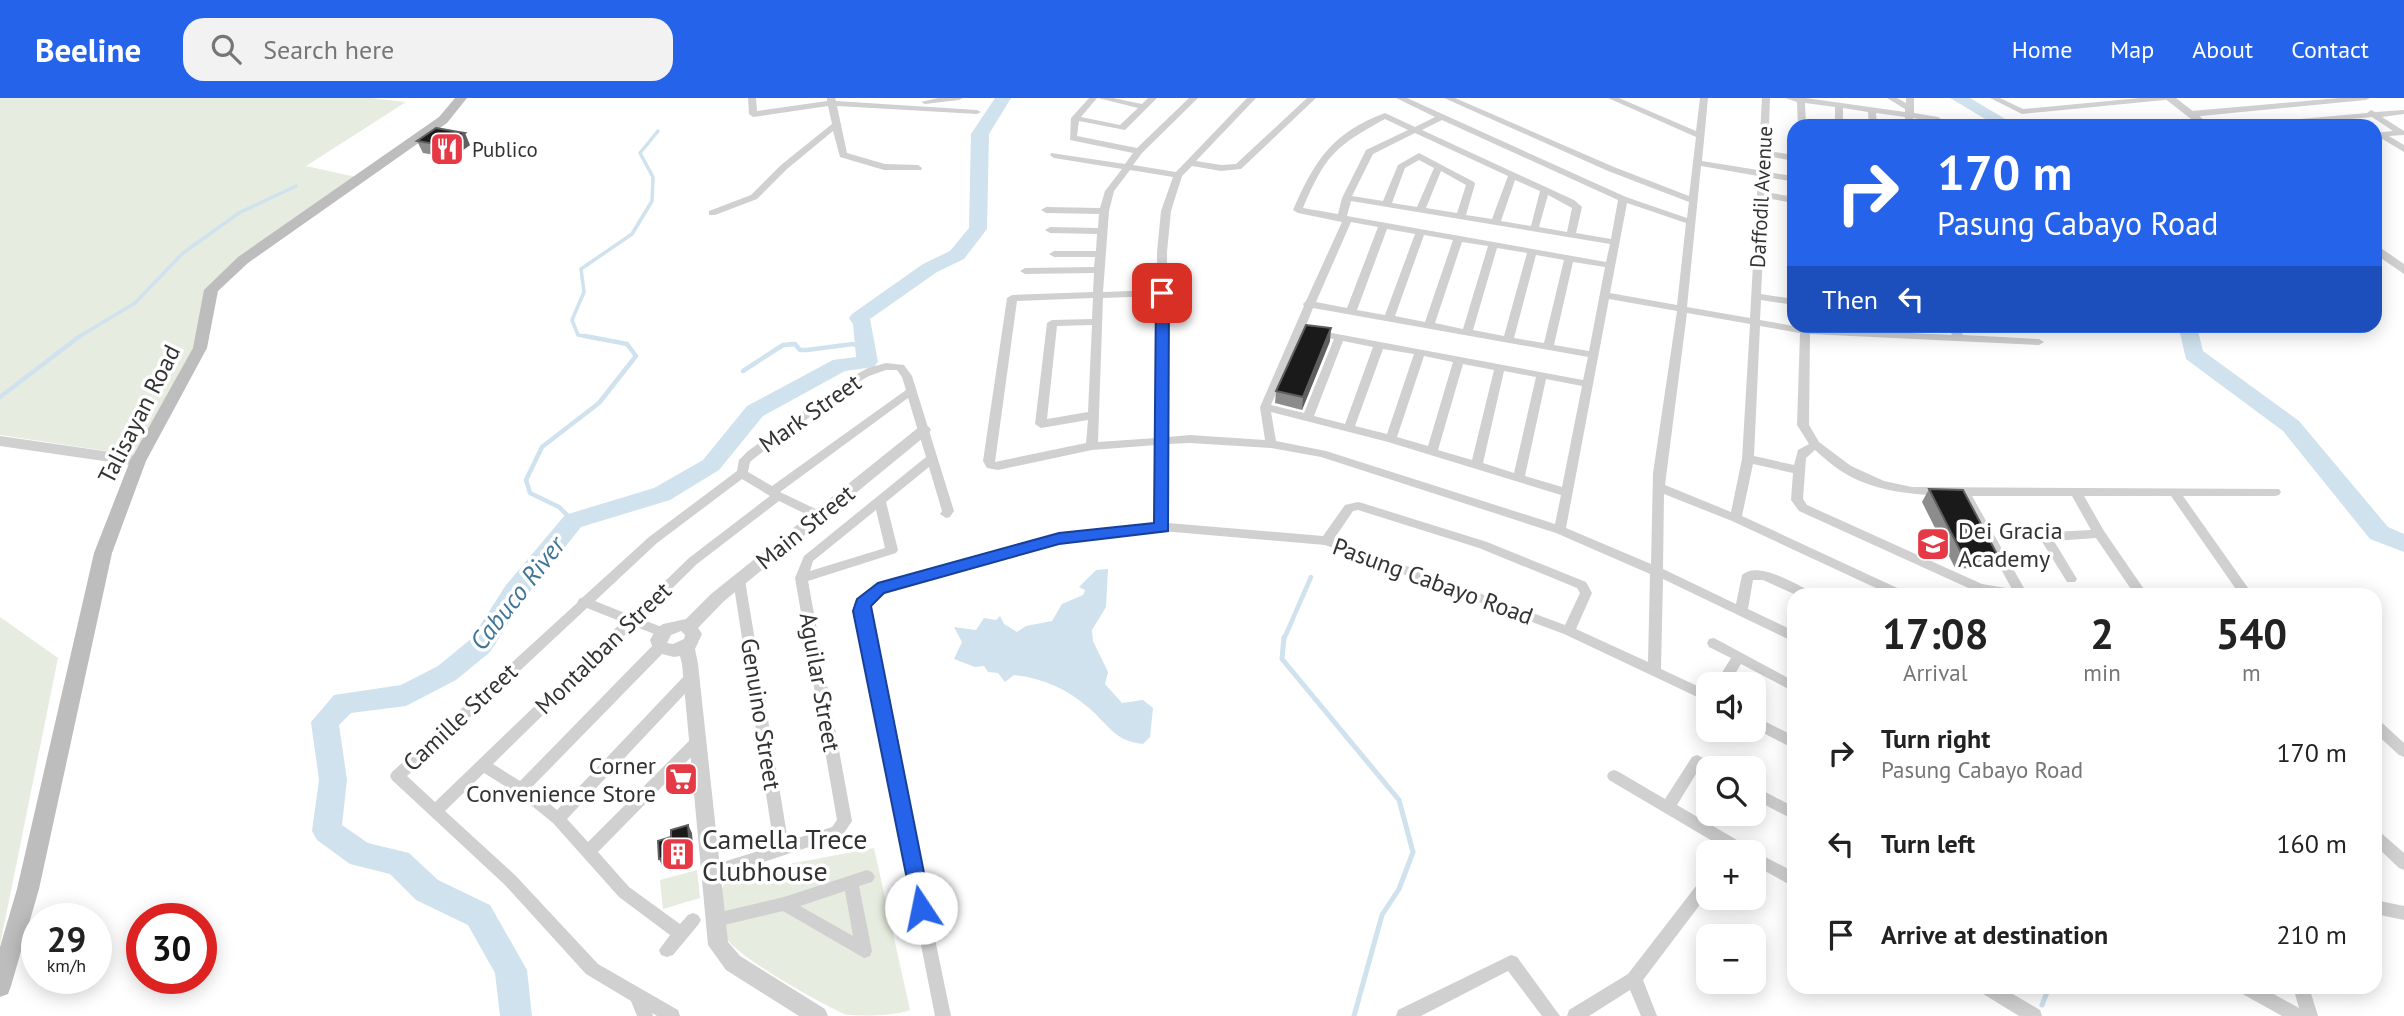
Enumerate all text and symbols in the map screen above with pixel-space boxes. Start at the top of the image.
search box [183,18,673,81]
text: Beeline [35,28,141,71]
icon: search [207,30,245,68]
text: Search here [263,33,394,66]
text: Home [2012,34,2072,65]
text: Map [2110,34,2154,65]
text: About [2192,34,2253,65]
text: Contact [2291,34,2369,65]
street label: Daffodil Avenue [1744,125,1778,269]
restaurant icon: Publico [428,130,466,168]
place label: Publico [472,136,538,163]
text: 170 m [1937,140,2072,204]
icon: right [1822,147,1913,238]
text: Pasung Cabayo Road [1937,202,2218,244]
pin [1132,263,1192,323]
icon: arrive [1143,274,1181,312]
icon: left [1892,280,1930,318]
text: Then [1822,283,1878,316]
street label: Talisayan Road [91,339,187,489]
street label: Mark Street [753,367,867,459]
street label: Main Street [749,478,861,576]
place label: Dei Gracia Academy [1958,515,2063,574]
school or university icon: Dei Gracia Academy [1914,525,1952,563]
water label: Cabuco River [462,528,573,657]
street label: Pasung Cabayo Road [1329,530,1537,632]
street label: Montalban Street [528,575,678,721]
text: 17:08 [1882,606,1988,661]
text: 2 [2090,606,2114,661]
text: 540 [2216,606,2287,661]
street label: Aguilar Street [793,610,847,754]
street label: Genuino Street [734,636,788,792]
street label: Camille Street [396,656,524,778]
text: Arrival [1903,658,1967,687]
text: min [2083,658,2121,687]
text: m [2242,658,2261,687]
map controls [1696,672,1766,994]
button: sound [1696,672,1766,742]
text: Turn right [1881,722,1990,755]
icon: right [1822,734,1860,772]
text: 170 m [2276,736,2347,769]
place label: Corner Convenience Store [466,750,656,809]
text: Pasung Cabayo Road [1881,755,2083,784]
button: search [1696,756,1766,826]
supermarket icon: Corner Convenience Store [662,760,700,798]
place label: Camella Trece Clubhouse [702,820,867,889]
icon: left [1822,825,1860,863]
text: Turn left [1881,827,1975,860]
text: 160 m [2276,827,2347,860]
building icon: Camella Trece Clubhouse [659,835,697,873]
button: + [1696,840,1766,910]
position arrow [884,871,958,945]
speed limit sign: 30 [126,903,217,994]
text: 29 [47,916,86,962]
icon: arrive [1822,916,1860,954]
text: Arrive at destination [1881,918,2108,951]
text: 210 m [2276,918,2347,951]
button: − [1696,924,1766,994]
text: km/h [47,954,86,977]

